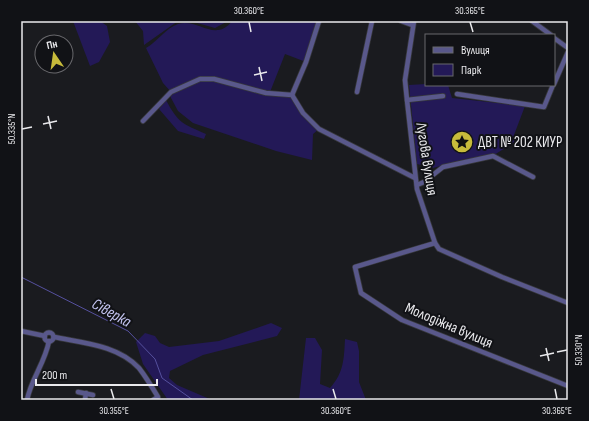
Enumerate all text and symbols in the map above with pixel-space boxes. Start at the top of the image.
text: 30.360°E [234,5,264,17]
text: 30.365°E [455,5,485,17]
north arrow [34,34,74,74]
legend [425,34,555,86]
text: Пн [45,37,59,52]
text: Вулиця [461,43,490,58]
text: Парк [461,63,482,78]
text: 50.335°N [6,114,18,144]
street label: Лугова вулиця [411,120,442,197]
place icon: ДВТ № 202 КИУР [449,129,475,155]
place label: ДВТ № 202 КИУР [478,133,562,152]
water label: Сіверка [88,295,135,332]
street label: Молодіжна вулиця [402,298,496,353]
text: 50.330°N [573,335,585,365]
scale bar [36,361,157,387]
text: 200 m [42,368,68,383]
text: 30.355°E [99,405,129,417]
text: 30.360°E [321,405,351,417]
text: 30.365°E [542,405,572,417]

